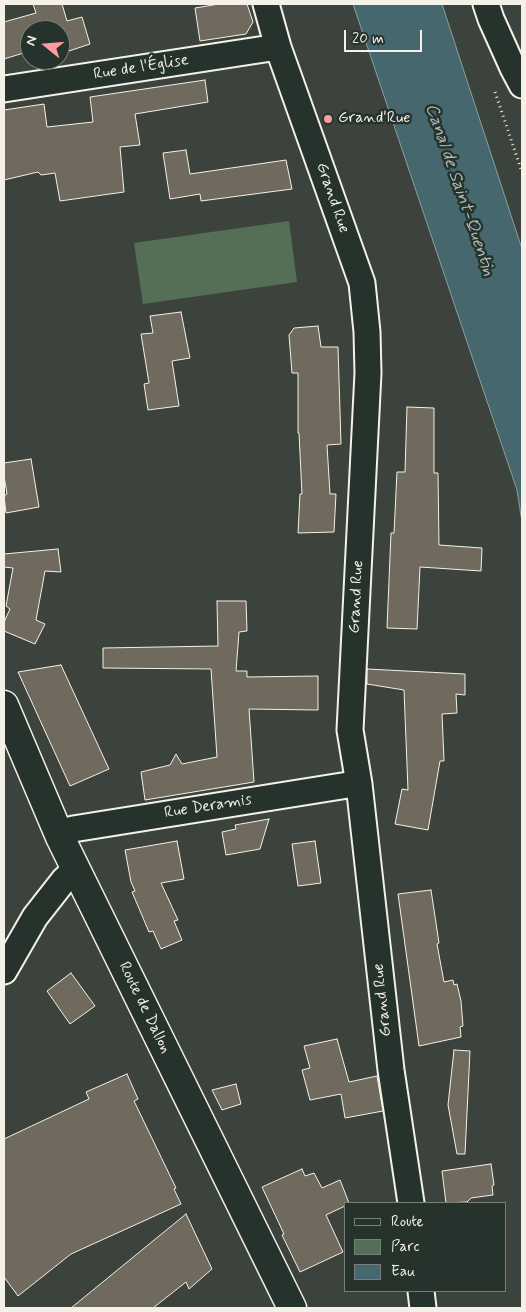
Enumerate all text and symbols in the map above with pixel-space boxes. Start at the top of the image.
north arrow [20,20,70,70]
scale bar [346,20,424,52]
text: 20 m [352,29,384,49]
text: N [22,34,42,48]
street label: Rue de l'Église [92,51,190,85]
water label: Canal de Saint-Quentin [419,101,499,279]
place label: Grand'Rue [338,109,411,129]
marker: Grand'Rue [322,113,334,125]
street label: Grand Rue [311,160,353,236]
street label: Grand Rue [345,560,369,634]
street label: Rue Deramis [163,791,253,823]
street label: Route de Dallon [114,959,174,1057]
street label: Grand Rue [370,963,396,1037]
legend [344,1202,506,1292]
text: Route [391,1212,424,1232]
text: Parc [391,1237,419,1257]
text: Eau [391,1262,415,1282]

